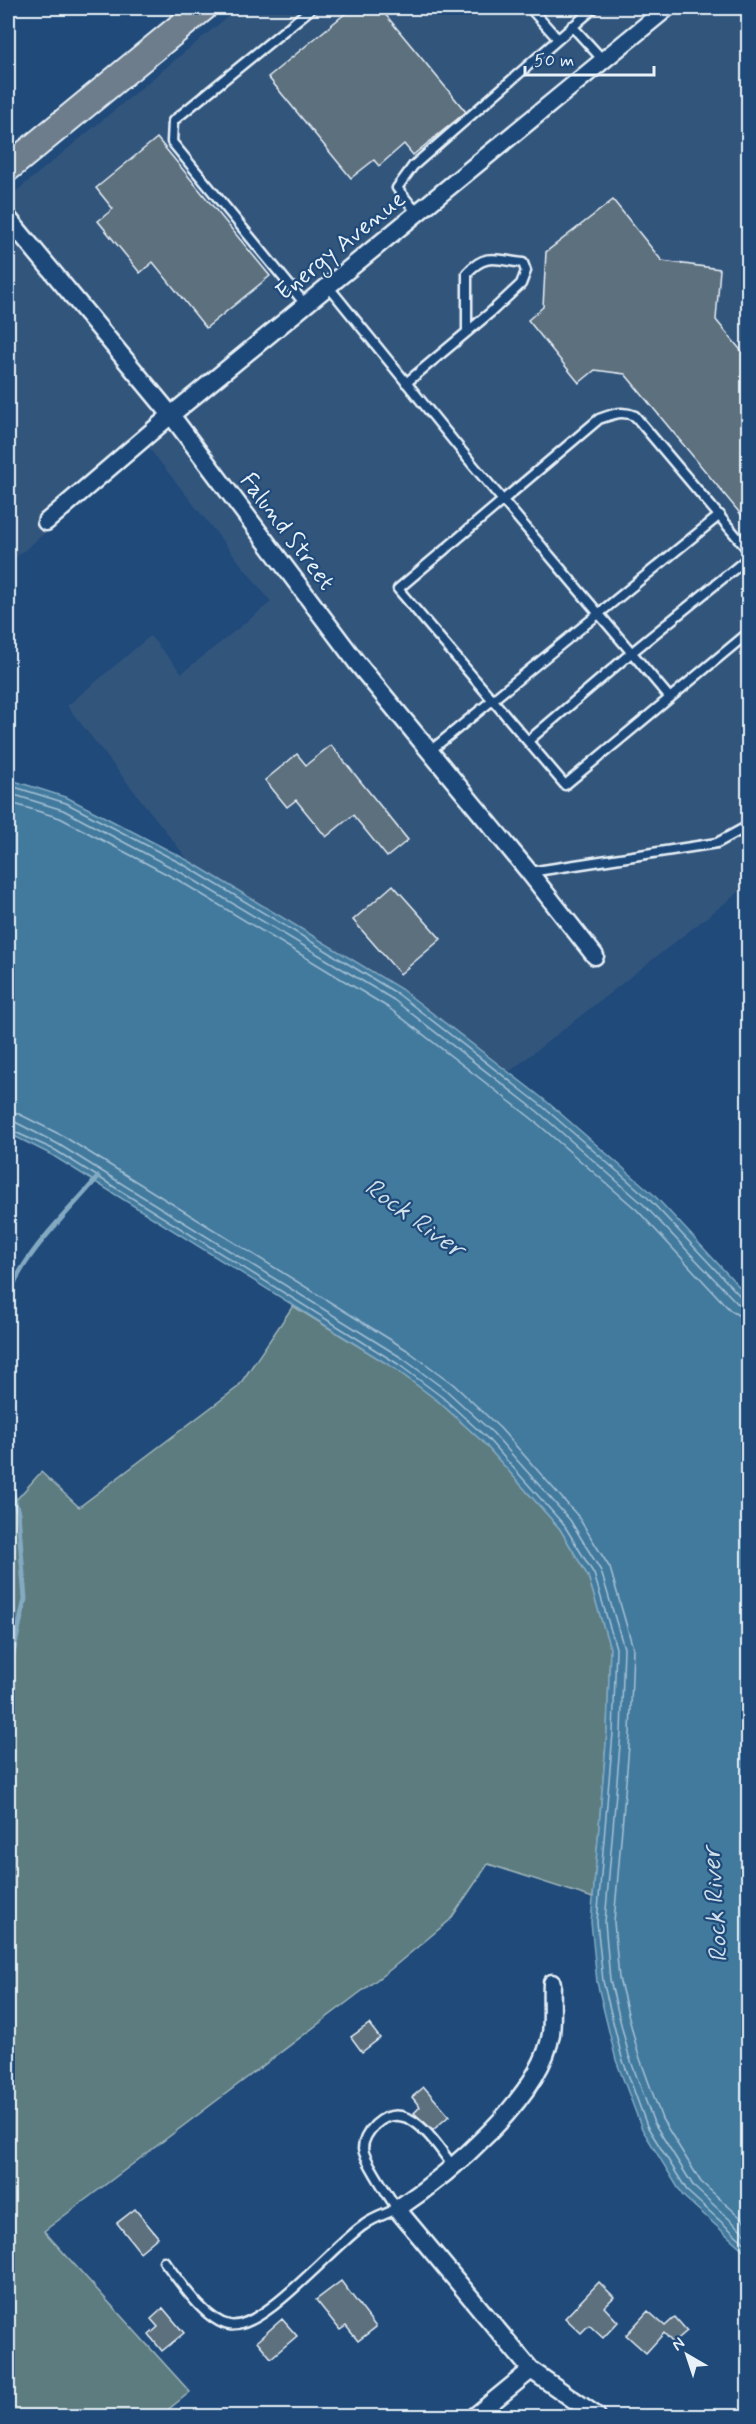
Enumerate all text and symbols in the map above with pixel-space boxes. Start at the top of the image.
scale bar [525,39,654,77]
text: 50 m [534,49,574,73]
street label: Energy Avenue [270,184,414,310]
street label: Falund Street [232,467,341,597]
water label: Rock River [357,1171,474,1269]
water label: Rock River [695,1842,737,1964]
north arrow [657,2325,717,2385]
text: N [668,2333,689,2356]

